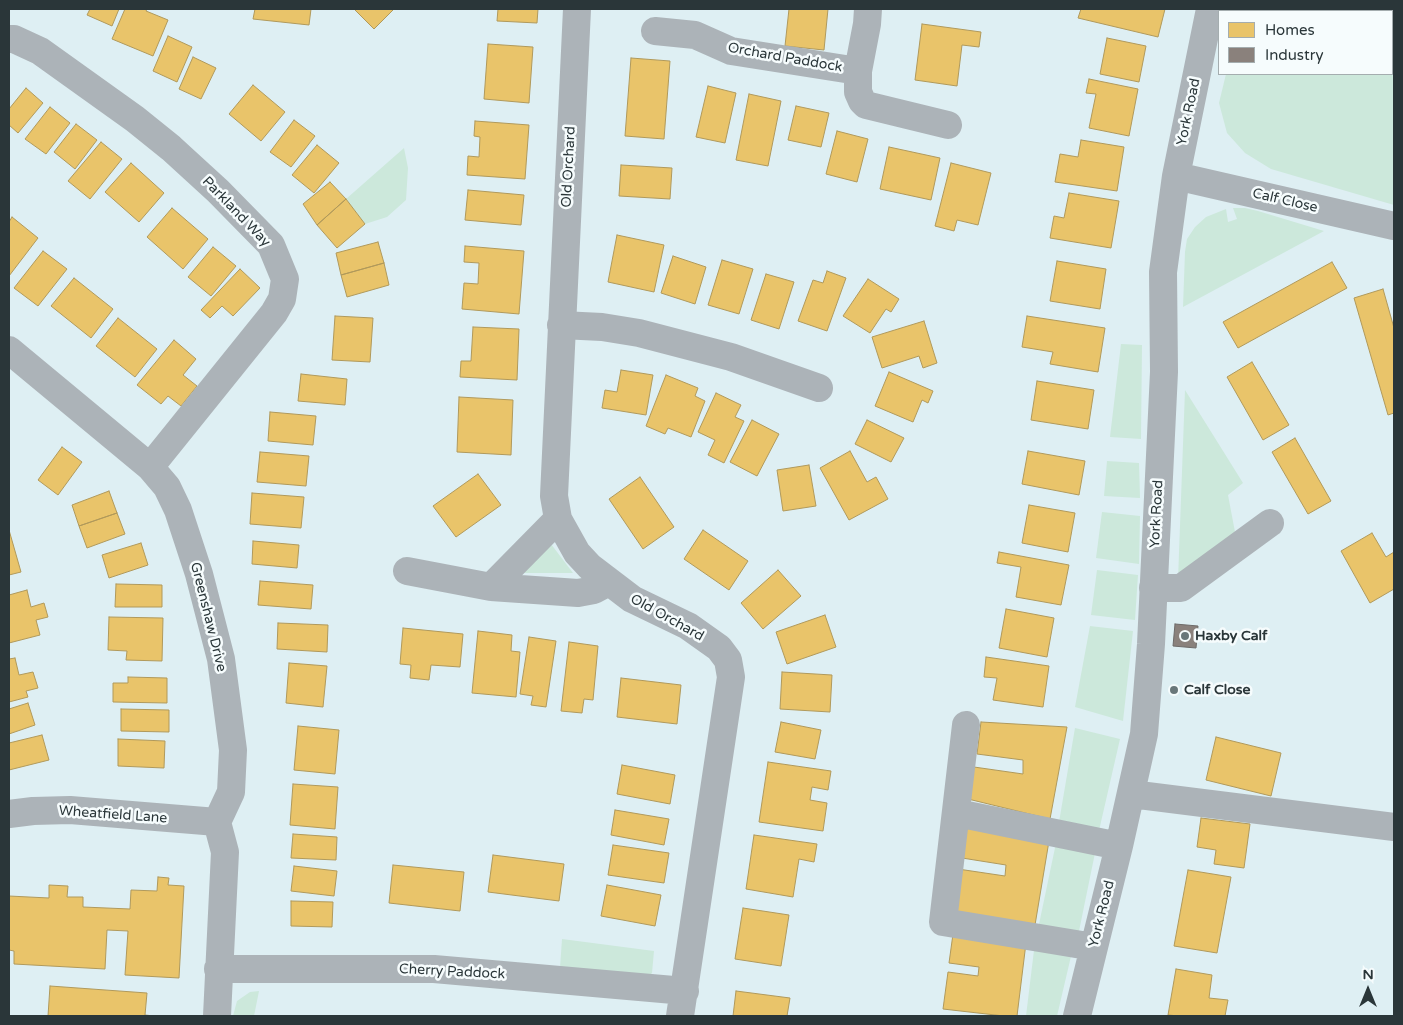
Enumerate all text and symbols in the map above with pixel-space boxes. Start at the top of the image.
legend [1218,10,1393,75]
text: Homes [1265,21,1315,39]
street label: Orchard Paddock [726,40,844,76]
text: Industry [1265,46,1324,64]
street label: York Road [1174,77,1204,147]
street label: Old Orchard [558,126,580,208]
street label: Parkland Way [198,173,274,251]
street label: Calf Close [1251,185,1319,217]
street label: York Road [1147,479,1167,549]
street label: Greenshaw Drive [186,560,230,674]
street label: Old Orchard [627,591,707,645]
place label: Haxby Calf [1195,628,1267,644]
marker: Haxby Calf [1179,630,1191,642]
place label: Calf Close [1184,682,1250,698]
marker: Calf Close [1168,684,1180,696]
street label: Wheatfield Lane [58,803,168,827]
street label: York Road [1086,879,1118,949]
street label: Cherry Paddock [399,961,505,983]
north arrow [1343,965,1393,1015]
text: N [1362,966,1374,983]

